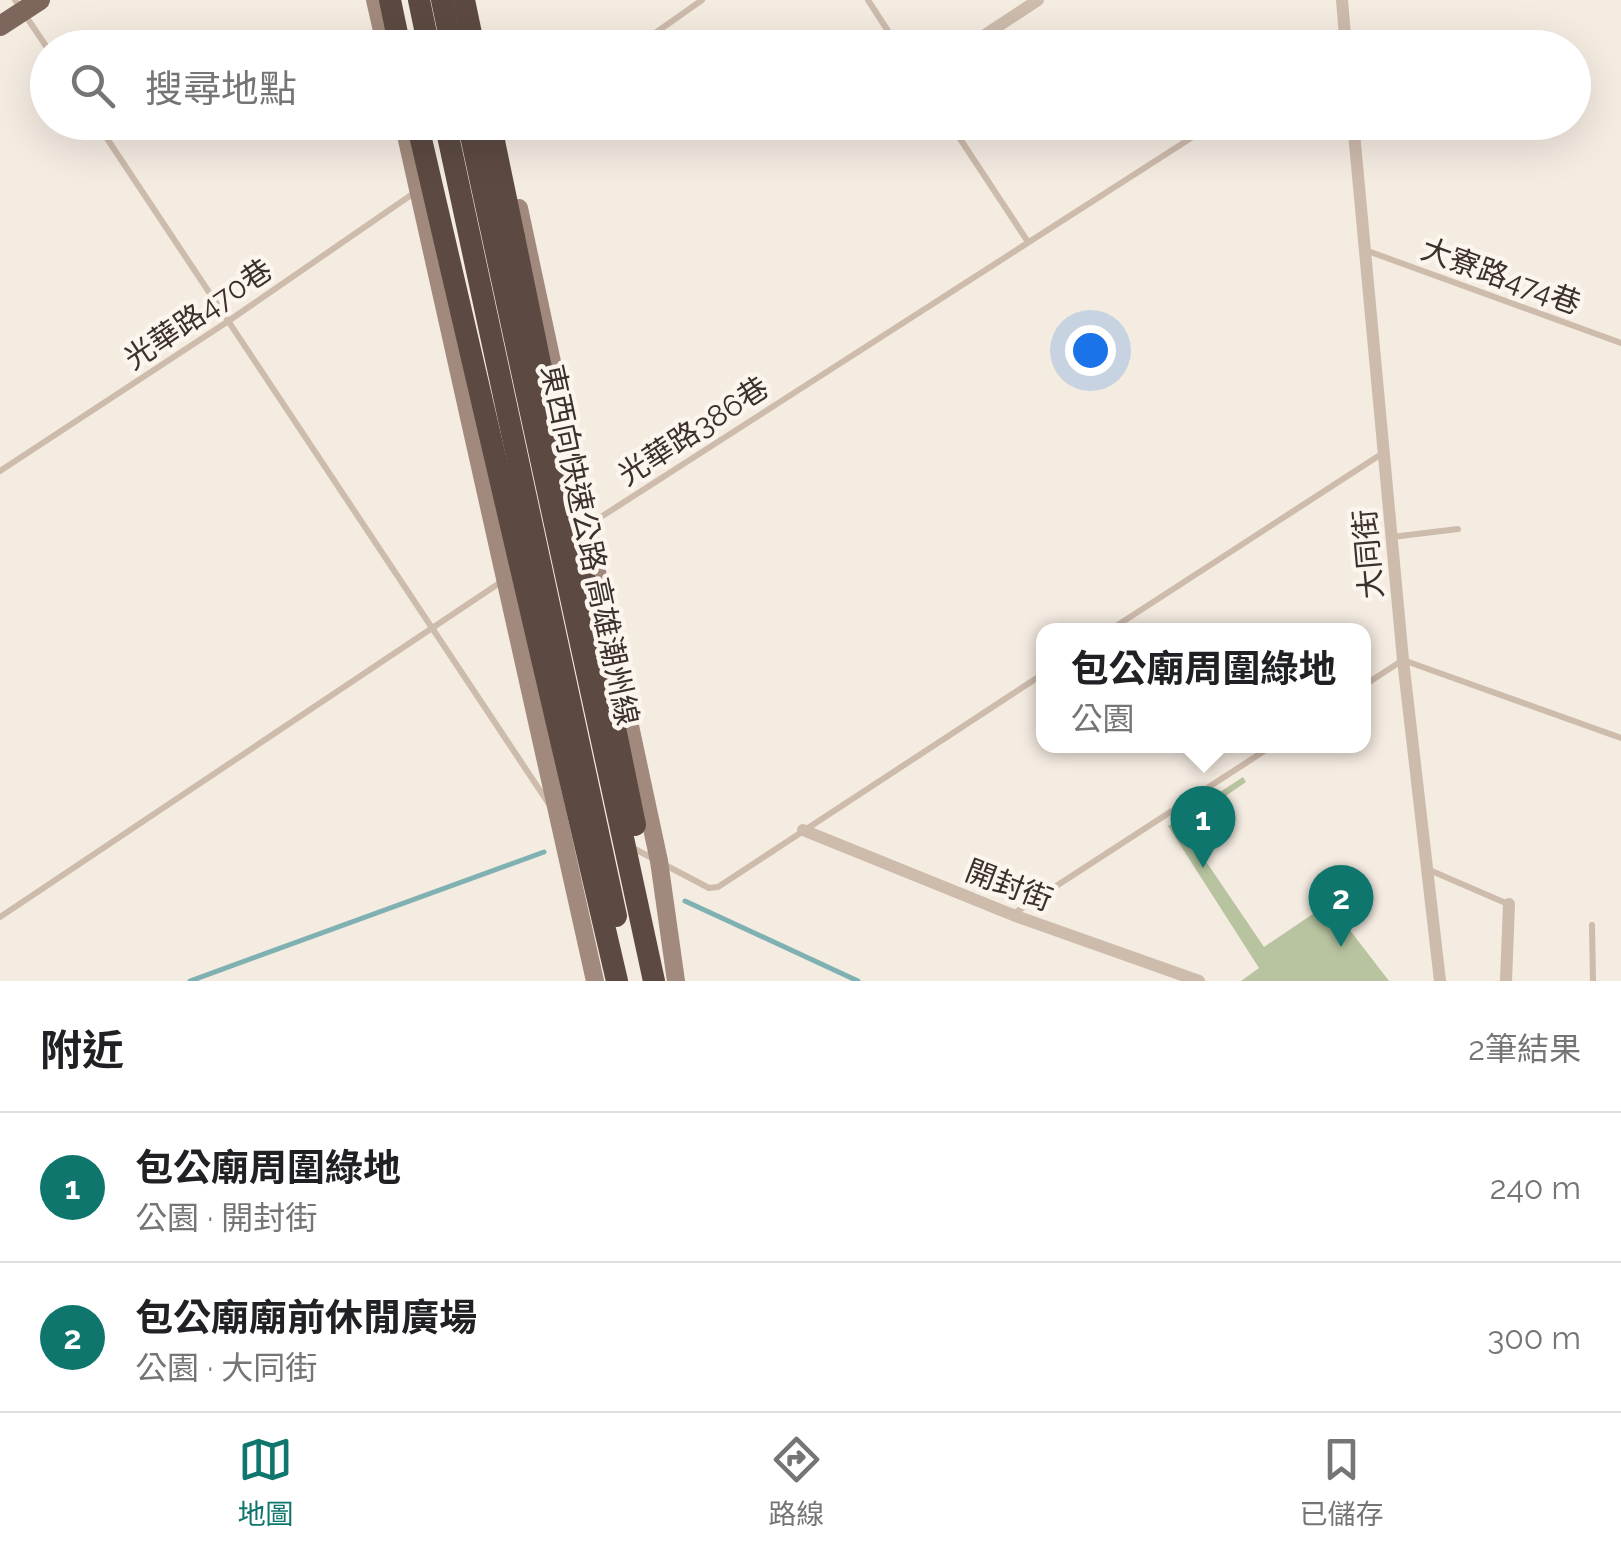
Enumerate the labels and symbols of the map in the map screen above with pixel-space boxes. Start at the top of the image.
street label: 大寮路474巷 [1416,231,1586,321]
street label: 光華路470巷 [118,252,278,376]
your location [1065,325,1116,376]
street label: 東西向快速公路 高雄潮州線 [535,362,645,728]
street label: 光華路386巷 [611,370,775,492]
street label: 大同街 [1347,508,1389,600]
pin: 1 [1170,786,1236,868]
street label: 開封街 [961,853,1057,917]
pin: 2 [1308,864,1374,947]

